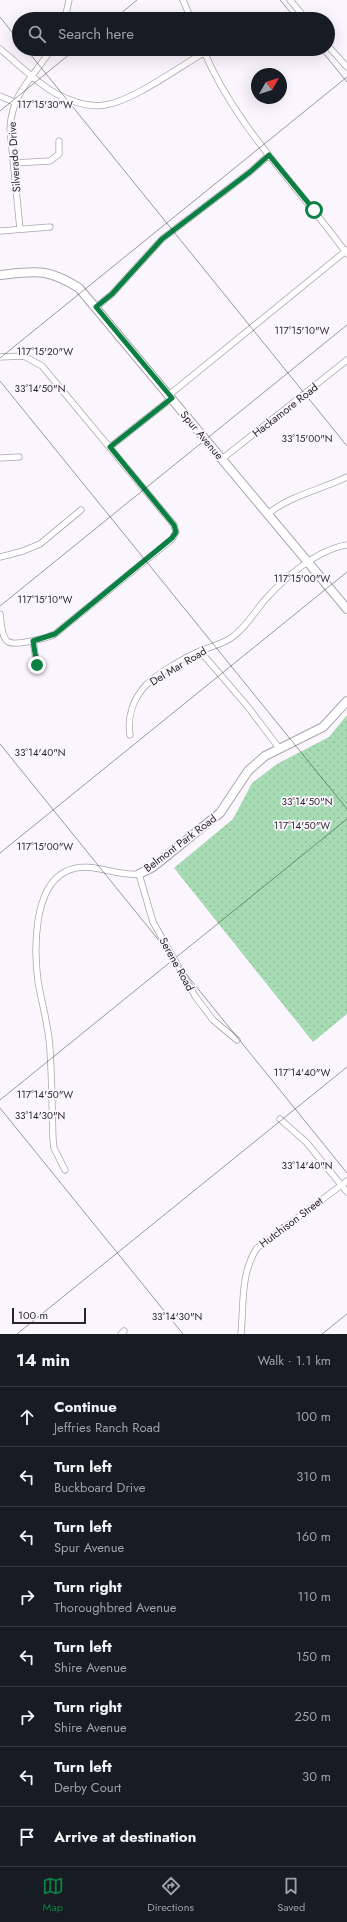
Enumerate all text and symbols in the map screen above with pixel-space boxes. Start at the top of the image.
search box [12,12,335,56]
icon: search [26,23,48,45]
text: Search here [58,23,134,45]
north arrow [251,68,287,104]
text: 117°15'30"W [17,97,73,112]
street label: Silverado Drive [4,121,24,193]
route start [305,201,323,219]
text: 117°15'10"W [274,323,330,338]
text: 117°15'20"W [17,344,73,359]
street label: Hackamore Road [249,379,321,441]
text: 33°14'50"N [15,381,65,396]
street label: Spur Avenue [177,407,227,463]
text: 33°15'00"N [281,431,333,446]
text: 117°15'00"W [274,571,330,586]
text: 117°15'10"W [17,592,73,607]
street label: Del Mar Road [146,643,210,689]
route end [28,656,46,674]
text: 33°14'40"N [14,745,66,760]
text: 33°14'50"N [282,794,332,809]
street label: Belmont Park Road [140,810,220,876]
text: 117°14'50"W [274,818,330,833]
text: 117°15'00"W [17,839,73,854]
street label: Serene Road [156,934,198,994]
text: 117°14'40"W [274,1065,330,1080]
text: 117°14'50"W [17,1087,73,1102]
text: 33°14'30"N [15,1108,65,1123]
text: 33°14'40"N [281,1158,333,1173]
street label: Hutchison Street [256,1193,326,1251]
scale bar [12,1306,86,1325]
text: 100 m [18,1307,48,1323]
text: 33°14'30"N [152,1309,202,1324]
text: 14 min [16,1348,70,1372]
text: Walk · 1.1 km [257,1351,331,1370]
text: Continue [54,1396,117,1418]
icon: ahead [16,1406,38,1428]
text: 100 m [296,1407,331,1426]
text: Jeffries Ranch Road [54,1418,160,1437]
text: Turn left [54,1456,112,1478]
icon: left [16,1466,38,1488]
text: 310 m [296,1467,331,1486]
text: Buckboard Drive [54,1478,145,1497]
text: Turn left [54,1516,112,1538]
icon: left [16,1526,38,1548]
text: 160 m [296,1527,331,1546]
text: Spur Avenue [54,1538,124,1557]
text: Turn right [54,1576,122,1598]
icon: right [16,1586,38,1608]
text: 110 m [297,1587,331,1606]
text: Thoroughbred Avenue [54,1598,177,1617]
text: Turn left [54,1636,112,1658]
icon: left [16,1646,38,1668]
text: 150 m [296,1647,331,1666]
text: Shire Avenue [54,1658,127,1677]
text: Turn right [54,1696,122,1718]
icon: right [16,1706,38,1728]
text: 250 m [294,1707,331,1726]
text: Shire Avenue [54,1718,127,1737]
text: Turn left [54,1756,112,1778]
icon: left [16,1766,38,1788]
text: 30 m [302,1767,331,1786]
text: Derby Court [54,1778,121,1797]
icon: arrive [16,1826,38,1848]
text: Arrive at destination [54,1826,196,1848]
tab: Map [42,1875,64,1915]
tab: Directions [147,1875,194,1915]
tab: Saved [277,1875,305,1915]

